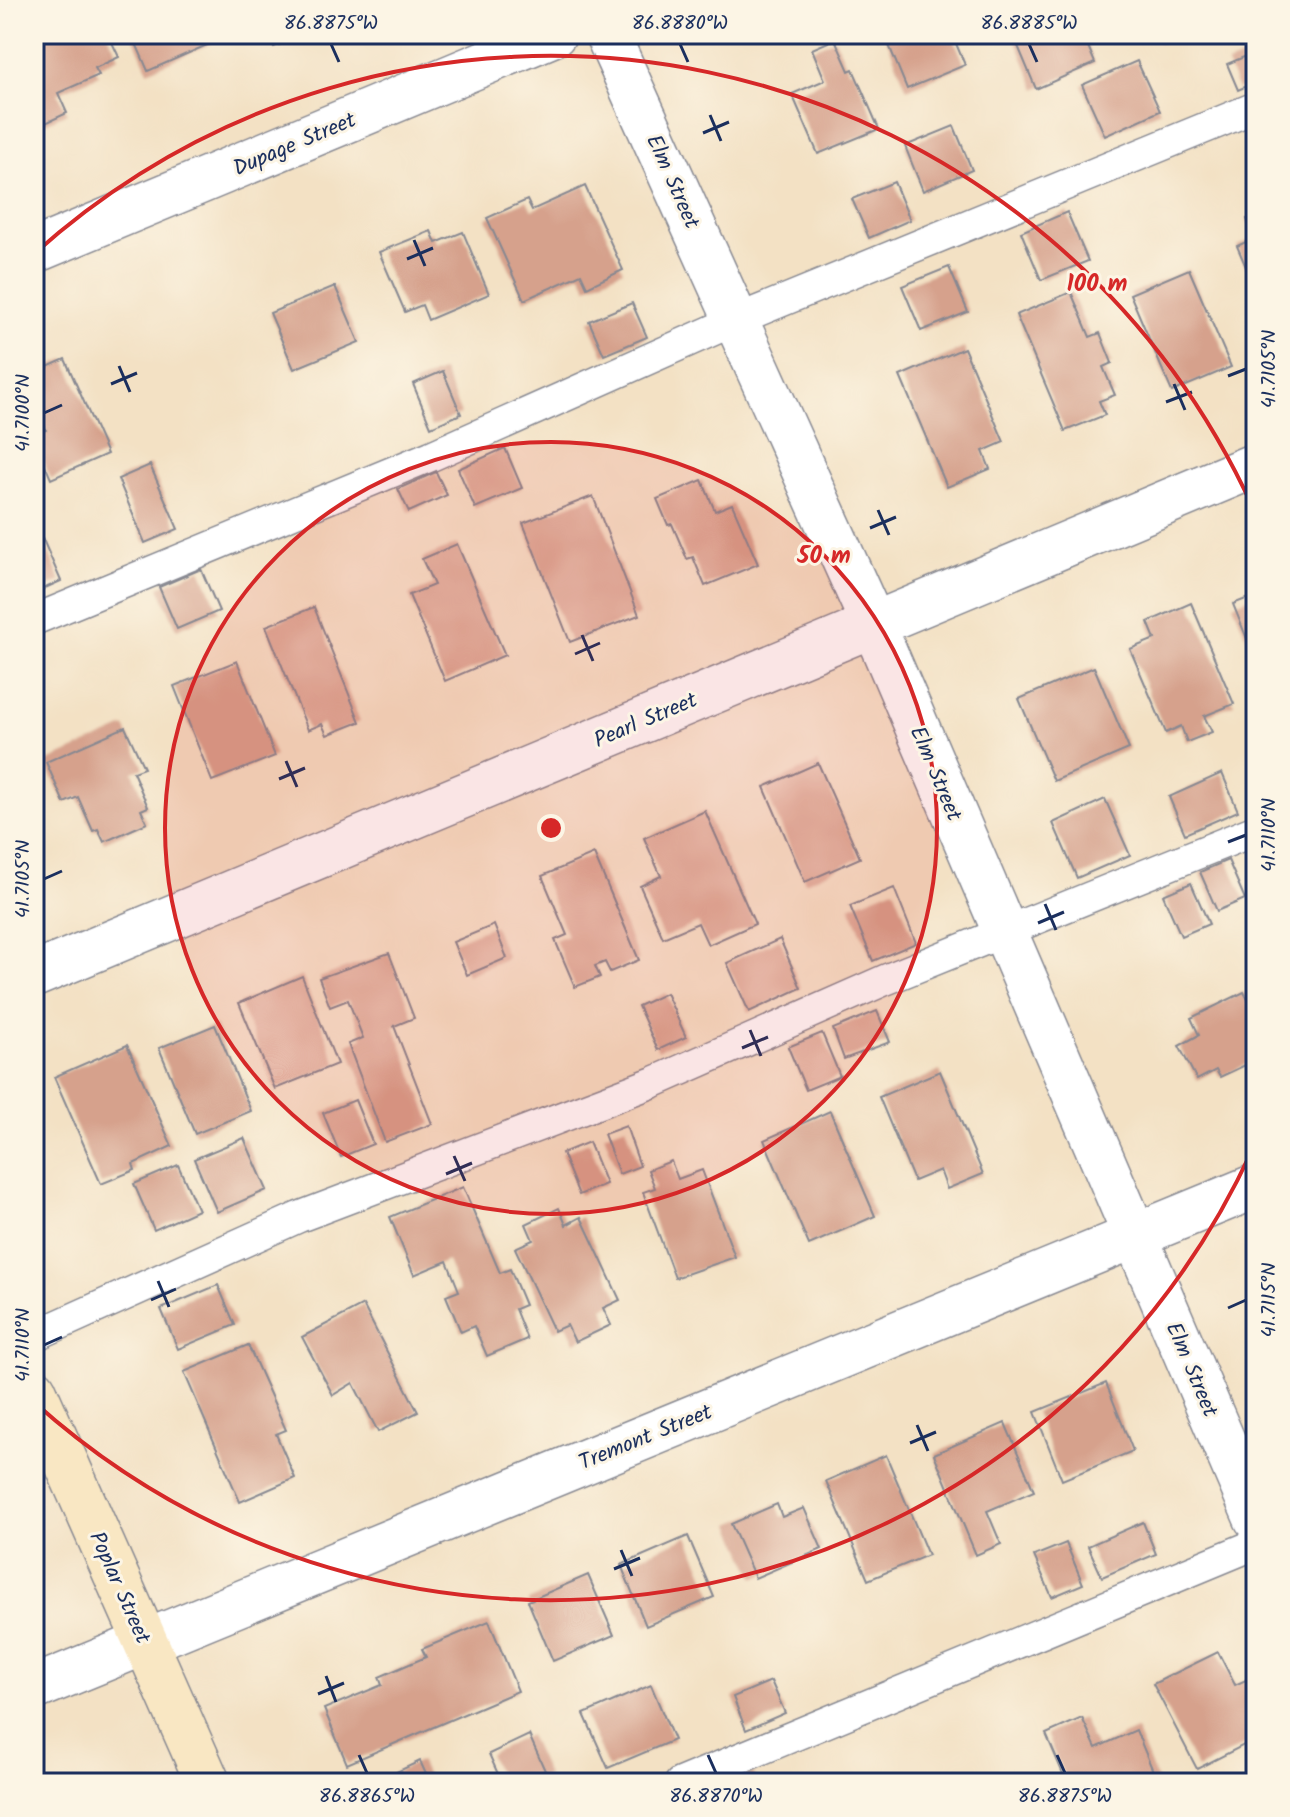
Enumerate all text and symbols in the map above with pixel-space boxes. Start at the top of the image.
text: 86.8875°W [284,8,378,40]
text: 86.8880°W [632,8,728,40]
text: 86.8885°W [980,8,1078,40]
street label: Dupage Street [228,103,362,187]
street label: Elm Street [635,129,708,235]
text: 100 m [1067,265,1127,304]
text: 41.7105°N [1254,330,1286,408]
text: 41.7100°N [8,374,40,452]
text: 50 m [796,537,851,576]
street label: Pearl Street [589,684,704,759]
street label: Elm Street [899,721,971,827]
text: 41.7110°N [1254,798,1286,872]
centre of rings [537,814,565,842]
text: 41.7105°N [8,840,40,918]
text: 41.7115°N [1254,1263,1286,1337]
text: 41.7110°N [8,1308,40,1382]
street label: Elm Street [1155,1317,1227,1423]
street label: Tremont Street [574,1395,718,1481]
street label: Poplar Street [78,1526,159,1650]
text: 86.8865°W [319,1781,415,1813]
text: 86.8870°W [669,1781,763,1813]
text: 86.8875°W [1018,1781,1112,1813]

